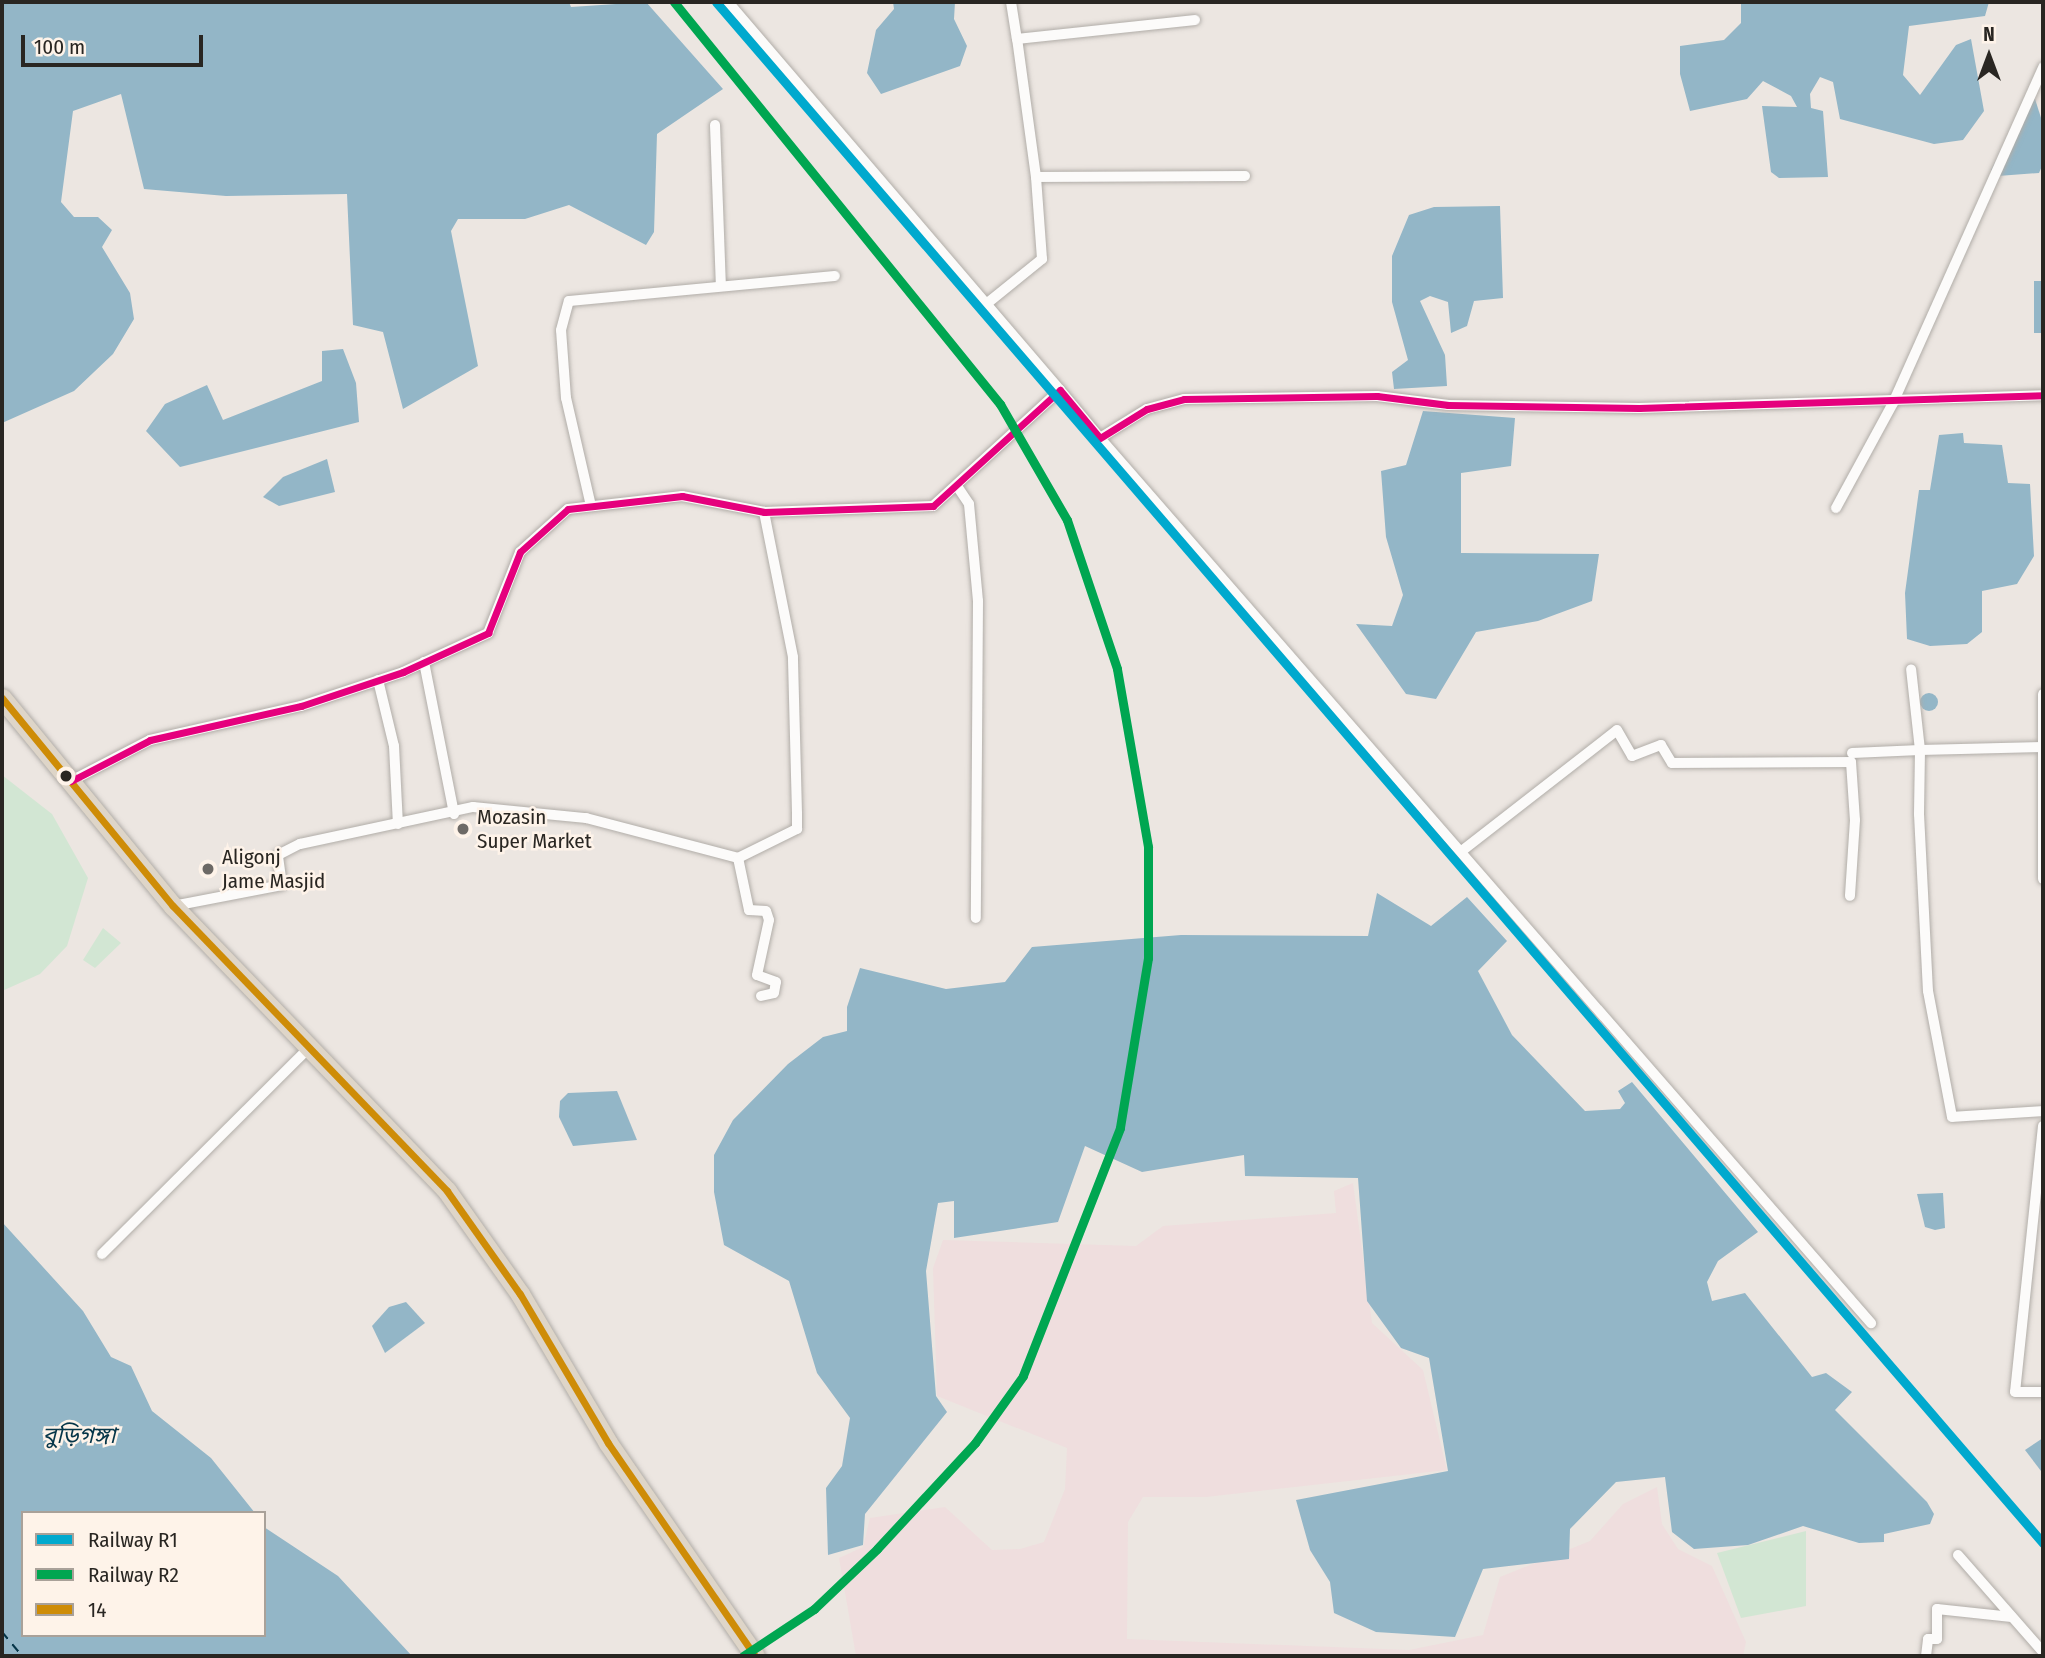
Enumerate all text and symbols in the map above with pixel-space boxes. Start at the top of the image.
scale bar [24,21,206,65]
north arrow [1954,21,2024,91]
text: N [1983,23,1995,46]
text: 100 m [34,34,85,60]
unlabelled marker [59,769,73,783]
place label: Mozasin Super Market [477,804,592,854]
marker: Mozasin Super Market [455,821,471,837]
place label: Aligonj Jame Masjid [222,844,325,894]
marker: Aligonj Jame Masjid [200,861,216,877]
water label: বুড়িগঙ্গা [42,1421,116,1449]
legend [21,1511,266,1637]
text: Railway R1 [88,1527,178,1553]
text: Railway R2 [88,1562,179,1588]
text: 14 [88,1597,106,1623]

